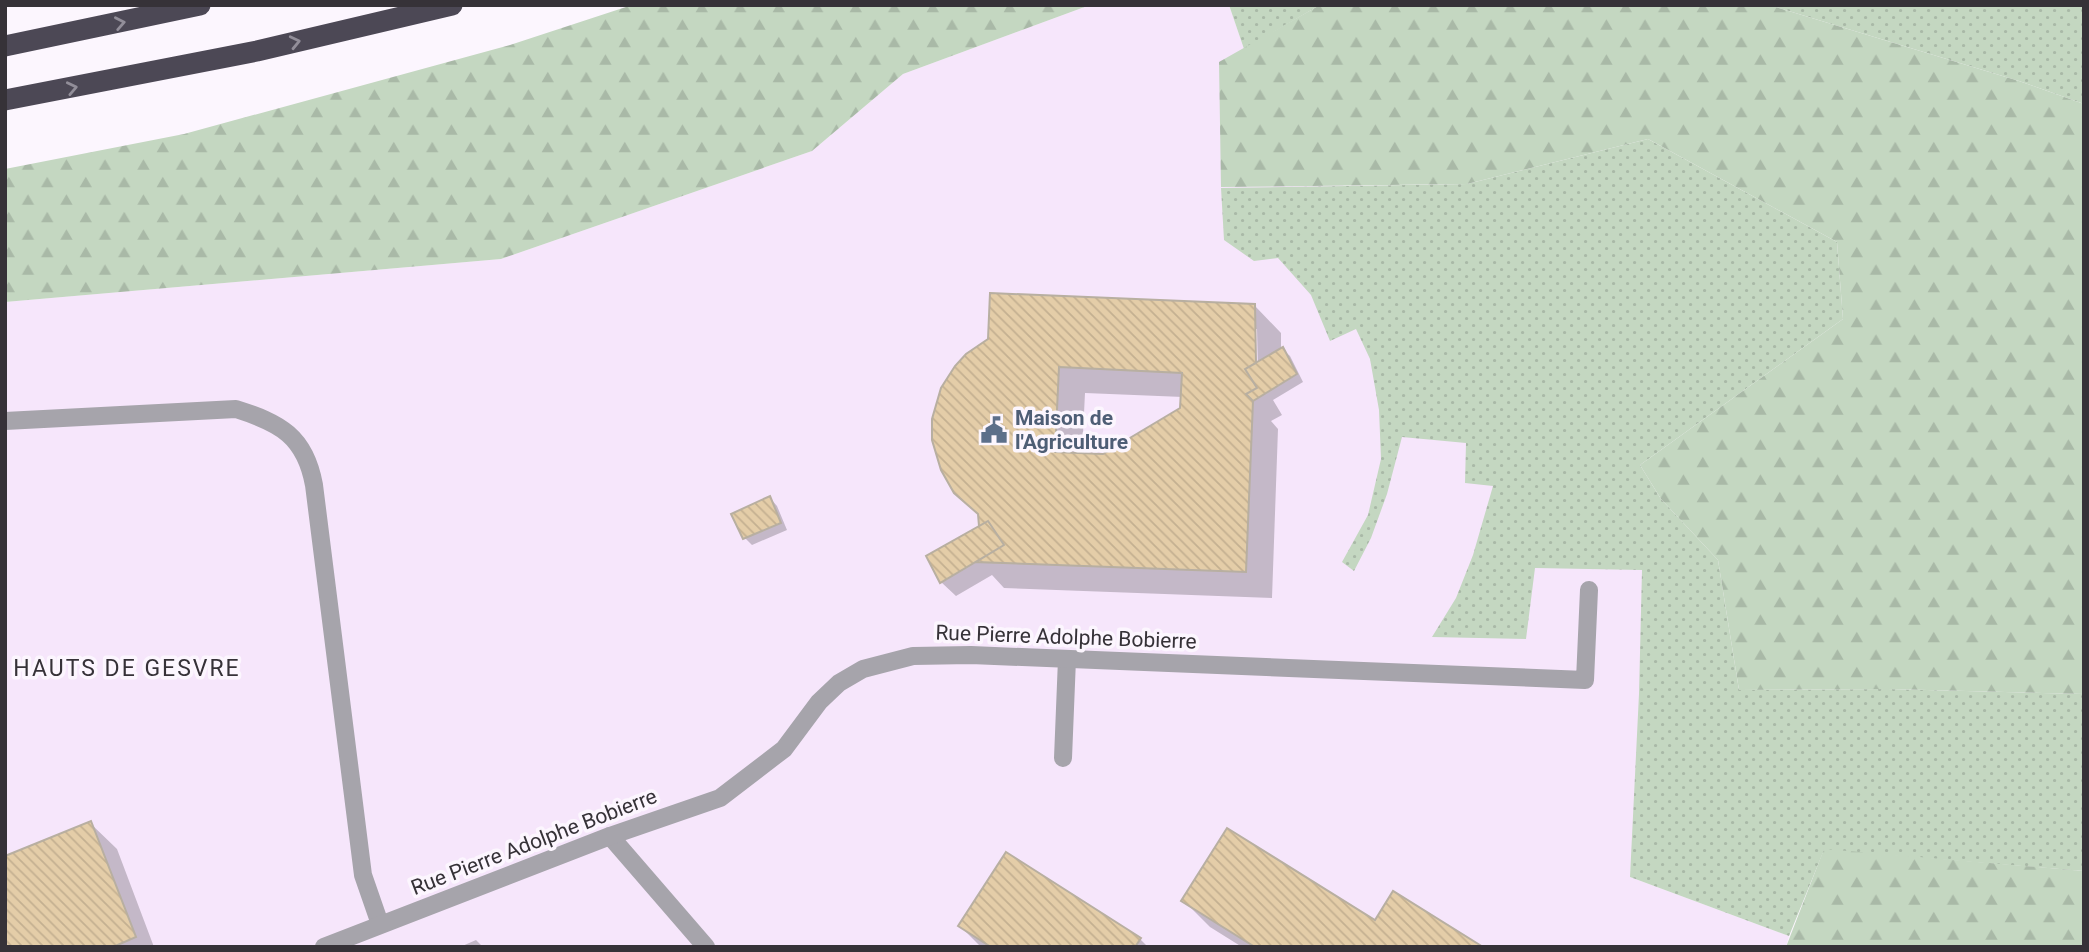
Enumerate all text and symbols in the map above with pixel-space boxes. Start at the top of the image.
one-way arrow [114,16,126,31]
one-way arrow [289,36,301,50]
one-way arrow [66,82,78,97]
place label: Maison de l'Agriculture [1015,406,1128,454]
public building icon: Maison de l'Agriculture [979,415,1009,445]
street label: Rue Pierre Adolphe Bobierre [935,620,1197,654]
district label: HAUTS DE GESVRE [13,655,241,682]
street label: Rue Pierre Adolphe Bobierre [408,784,660,900]

